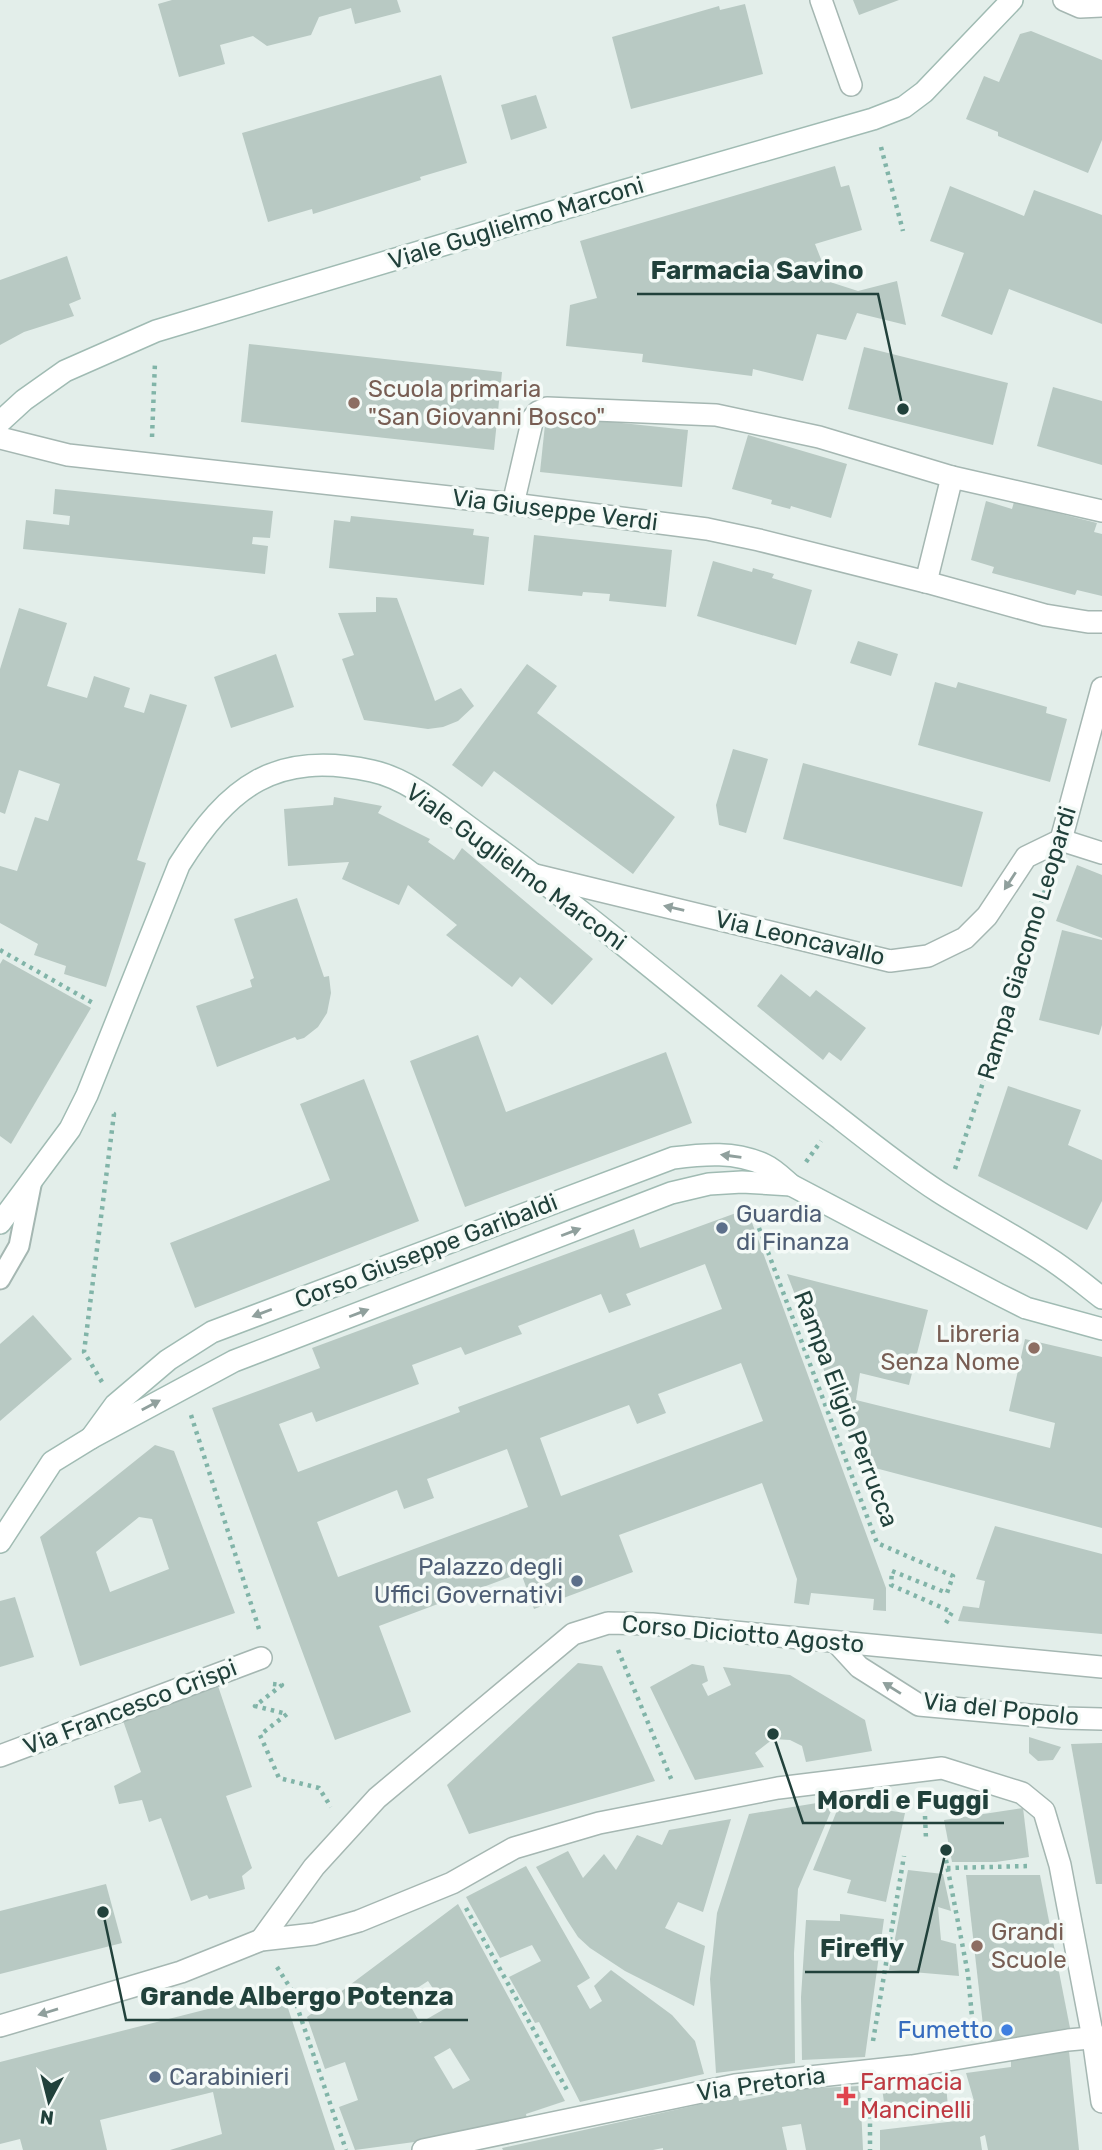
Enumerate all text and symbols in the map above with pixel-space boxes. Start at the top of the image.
street label: Viale Guglielmo Marconi [385,171,647,275]
callout: Farmacia Savino [637,247,878,294]
text: Farmacia Savino [650,255,864,286]
place label: Scuola primaria "San Giovanni Bosco" [368,375,605,431]
marker: Scuola primaria "San Giovanni Bosco" [346,395,362,411]
street label: Via Giuseppe Verdi [451,483,659,537]
street label: Viale Guglielmo Marconi [400,778,632,956]
street label: Rampa Giacomo Leopardi [972,803,1082,1083]
one-way arrow [1004,872,1017,891]
one-way arrow [663,902,685,913]
street label: Via Leoncavallo [712,905,888,971]
one-way arrow [720,1150,742,1161]
street label: Corso Giuseppe Garibaldi [291,1188,561,1314]
place label: Guardia di Finanza [736,1200,850,1256]
marker: Guardia di Finanza [714,1220,730,1236]
one-way arrow [560,1226,581,1237]
street label: Rampa Eligio Perrucca [788,1287,904,1531]
one-way arrow [252,1307,273,1318]
one-way arrow [348,1308,369,1319]
place label: Libreria Senza Nome [881,1320,1020,1376]
marker: Libreria Senza Nome [1026,1340,1042,1356]
one-way arrow [141,1399,161,1411]
place label: Palazzo degli Uffici Governativi [374,1553,563,1609]
marker: Palazzo degli Uffici Governativi [569,1573,585,1589]
street label: Corso Diciotto Agosto [621,1609,865,1659]
street label: Via Francesco Crispi [19,1653,241,1761]
one-way arrow [883,1681,902,1694]
street label: Via del Popolo [922,1687,1080,1731]
callout: Mordi e Fuggi [803,1776,1004,1823]
text: Mordi e Fuggi [817,1785,989,1816]
place label: Grandi Scuole [991,1918,1067,1974]
callout: Firefly [805,1925,918,1972]
text: Firefly [820,1933,905,1964]
marker: Grandi Scuole [969,1938,985,1954]
callout: Grande Albergo Potenza [126,1973,468,2020]
text: Grande Albergo Potenza [140,1981,454,2012]
one-way arrow [38,2008,59,2018]
place label: Fumetto [898,2016,993,2044]
marker: Fumetto [999,2022,1015,2038]
street label: Via Pretoria [695,2061,827,2107]
place label: Carabinieri [169,2063,289,2091]
north arrow [14,2066,84,2136]
place label: Farmacia Mancinelli [860,2068,971,2124]
marker: Carabinieri [147,2069,163,2085]
marker: Farmacia Mancinelli [838,2088,854,2104]
text: N [39,2105,55,2130]

